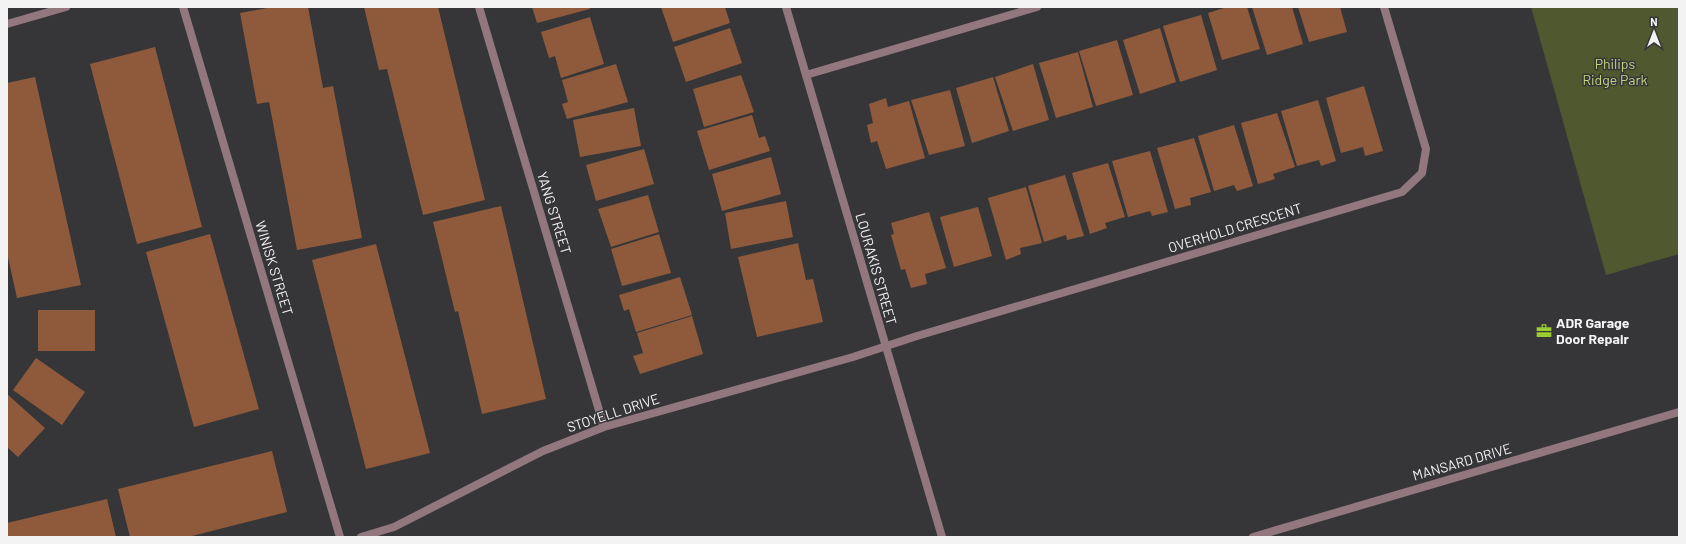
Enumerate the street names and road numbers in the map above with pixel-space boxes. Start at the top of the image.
street label: YANG STREET [534,169,575,256]
street label: OVERHOLD CRESCENT [1166,199,1304,256]
street label: LOURAKIS STREET [852,211,901,327]
street label: WINISK STREET [252,219,297,317]
street label: STOYELL DRIVE [565,390,661,435]
street label: MANSARD DRIVE [1410,439,1513,484]

